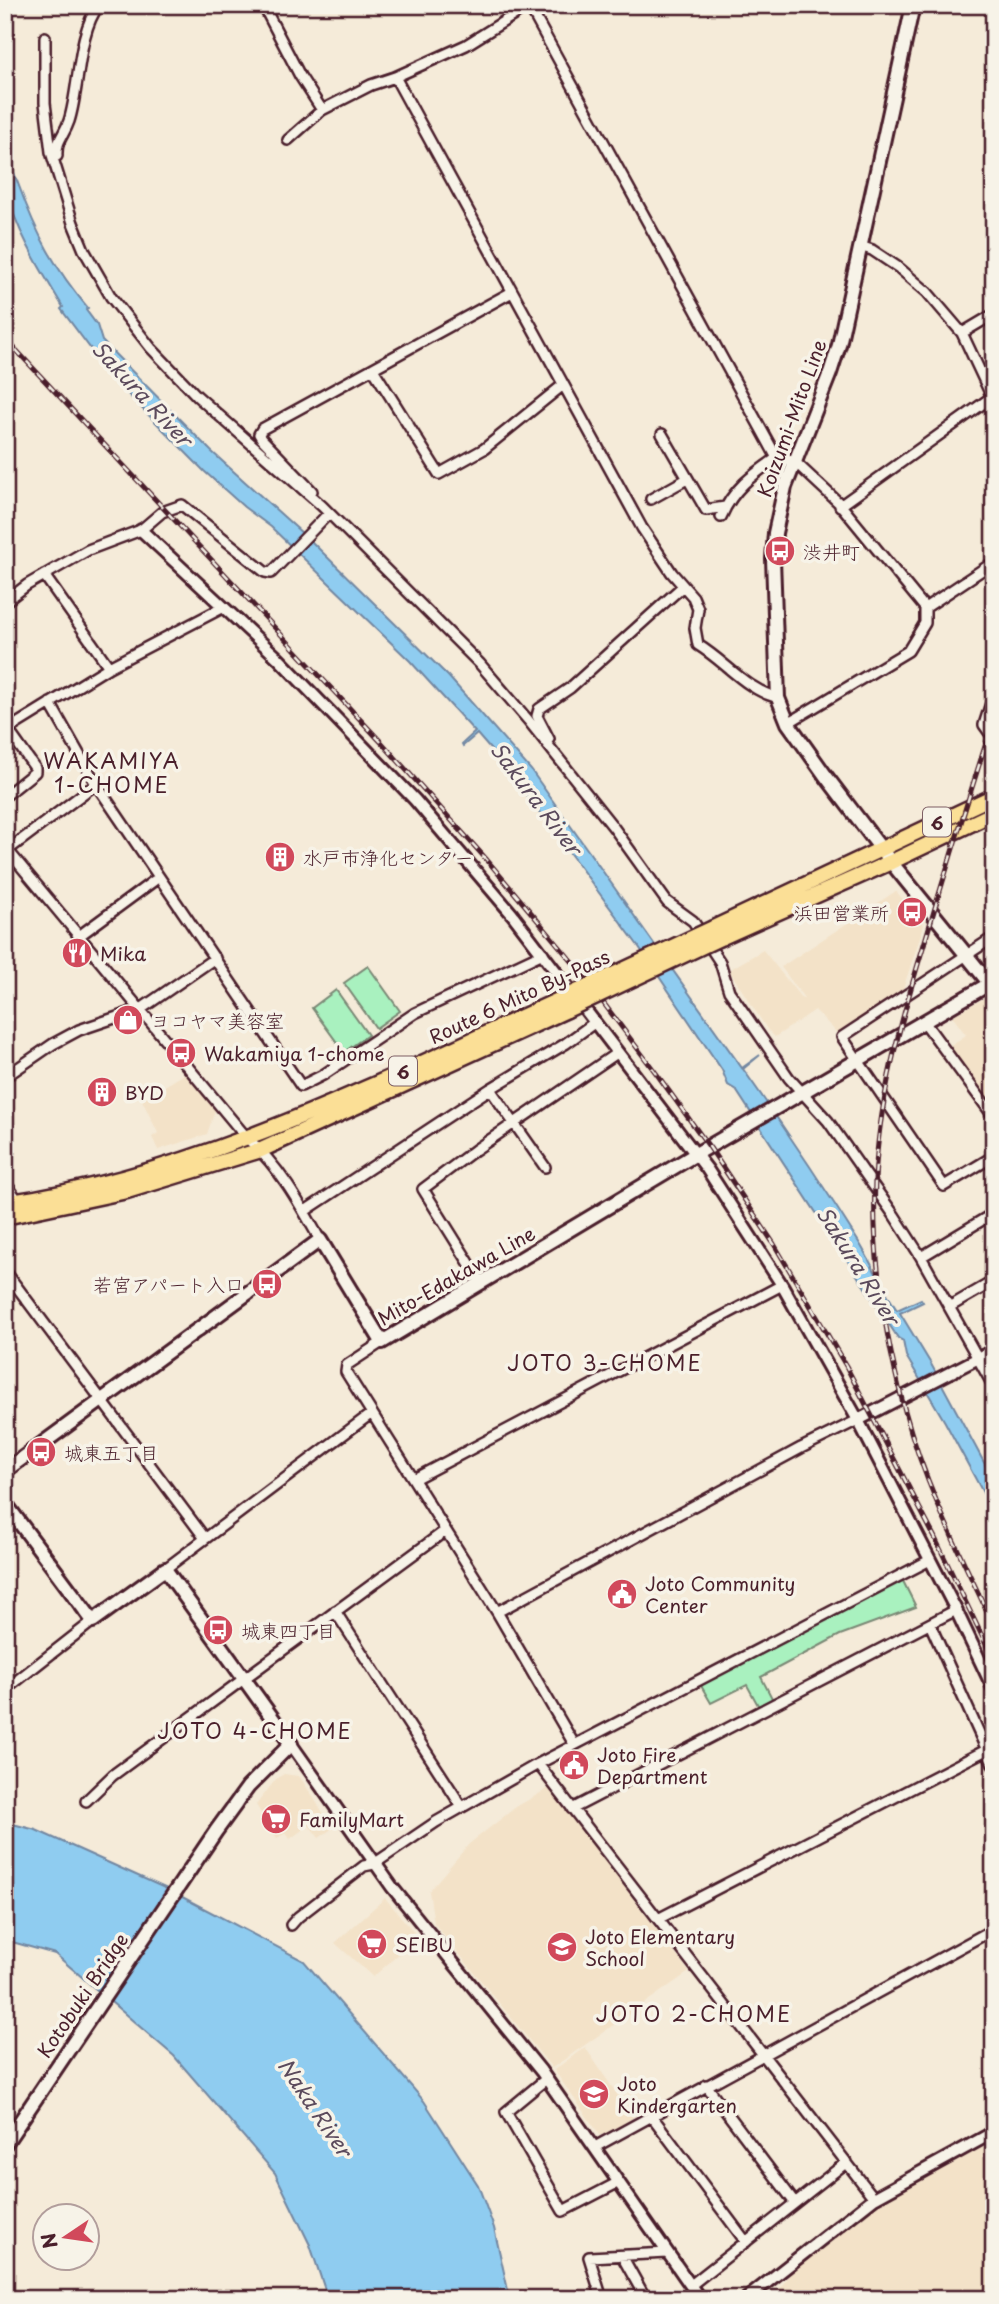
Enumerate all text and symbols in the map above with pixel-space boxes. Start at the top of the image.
water label: Sakura River [86,333,202,455]
street label: Koizumi-Mito Line [749,335,833,501]
bus stop icon: 渋井町 [763,534,797,568]
place label: 渋井町 [803,537,860,565]
water label: Sakura River [484,735,592,863]
district label: WAKAMIYA 1-CHOME [43,744,181,800]
road number: 6 [923,808,951,836]
building icon: 水戸市浄化センター [263,840,297,874]
place label: 水戸市浄化センター [303,843,473,871]
bus stop icon: 浜田営業所 [895,895,929,929]
place label: 浜田営業所 [794,898,889,926]
restaurant icon: Mika [60,936,94,970]
place label: Mika [100,939,146,967]
street label: Route 6 Mito By-Pass [424,942,614,1050]
shop icon: ヨコヤマ美容室 [111,1003,145,1037]
place label: ヨコヤマ美容室 [151,1006,284,1034]
bus stop icon: Wakamiya 1-chome [164,1036,198,1070]
place label: Wakamiya 1-chome [204,1039,385,1067]
road number: 6 [389,1056,417,1086]
building icon: BYD [85,1075,119,1109]
place label: BYD [125,1078,164,1106]
water label: Sakura River [810,1200,910,1333]
street label: Mito-Edakawa Line [372,1218,540,1332]
bus stop icon: 若宮アパート入口 [250,1267,284,1301]
place label: 若宮アパート入口 [93,1270,244,1298]
district label: JOTO 3-CHOME [507,1346,703,1378]
bus stop icon: 城東五丁目 [24,1435,58,1469]
place label: 城東五丁目 [64,1438,159,1466]
place label: Joto Community Center [645,1569,795,1619]
public building icon: Joto Community Center [605,1577,639,1611]
bus stop icon: 城東四丁目 [201,1613,235,1647]
place label: 城東四丁目 [241,1616,336,1644]
district label: JOTO 4-CHOME [157,1714,353,1746]
place label: Joto Fire Department [597,1740,708,1790]
public building icon: Joto Fire Department [557,1748,591,1782]
supermarket icon: FamilyMart [259,1802,293,1836]
place label: FamilyMart [299,1805,404,1833]
place label: Joto Elementary School [585,1922,735,1972]
street label: Kotobuki Bridge [30,1927,134,2063]
supermarket icon: SEIBU [355,1927,389,1961]
place label: SEIBU [395,1930,453,1958]
school or university icon: Joto Elementary School [545,1930,579,1964]
district label: JOTO 2-CHOME [596,1997,792,2029]
water label: Naka River [271,2051,362,2165]
place label: Joto Kindergarten [617,2069,737,2119]
school or university icon: Joto Kindergarten [577,2077,611,2111]
north arrow [32,2202,102,2272]
text: N [33,2231,64,2252]

